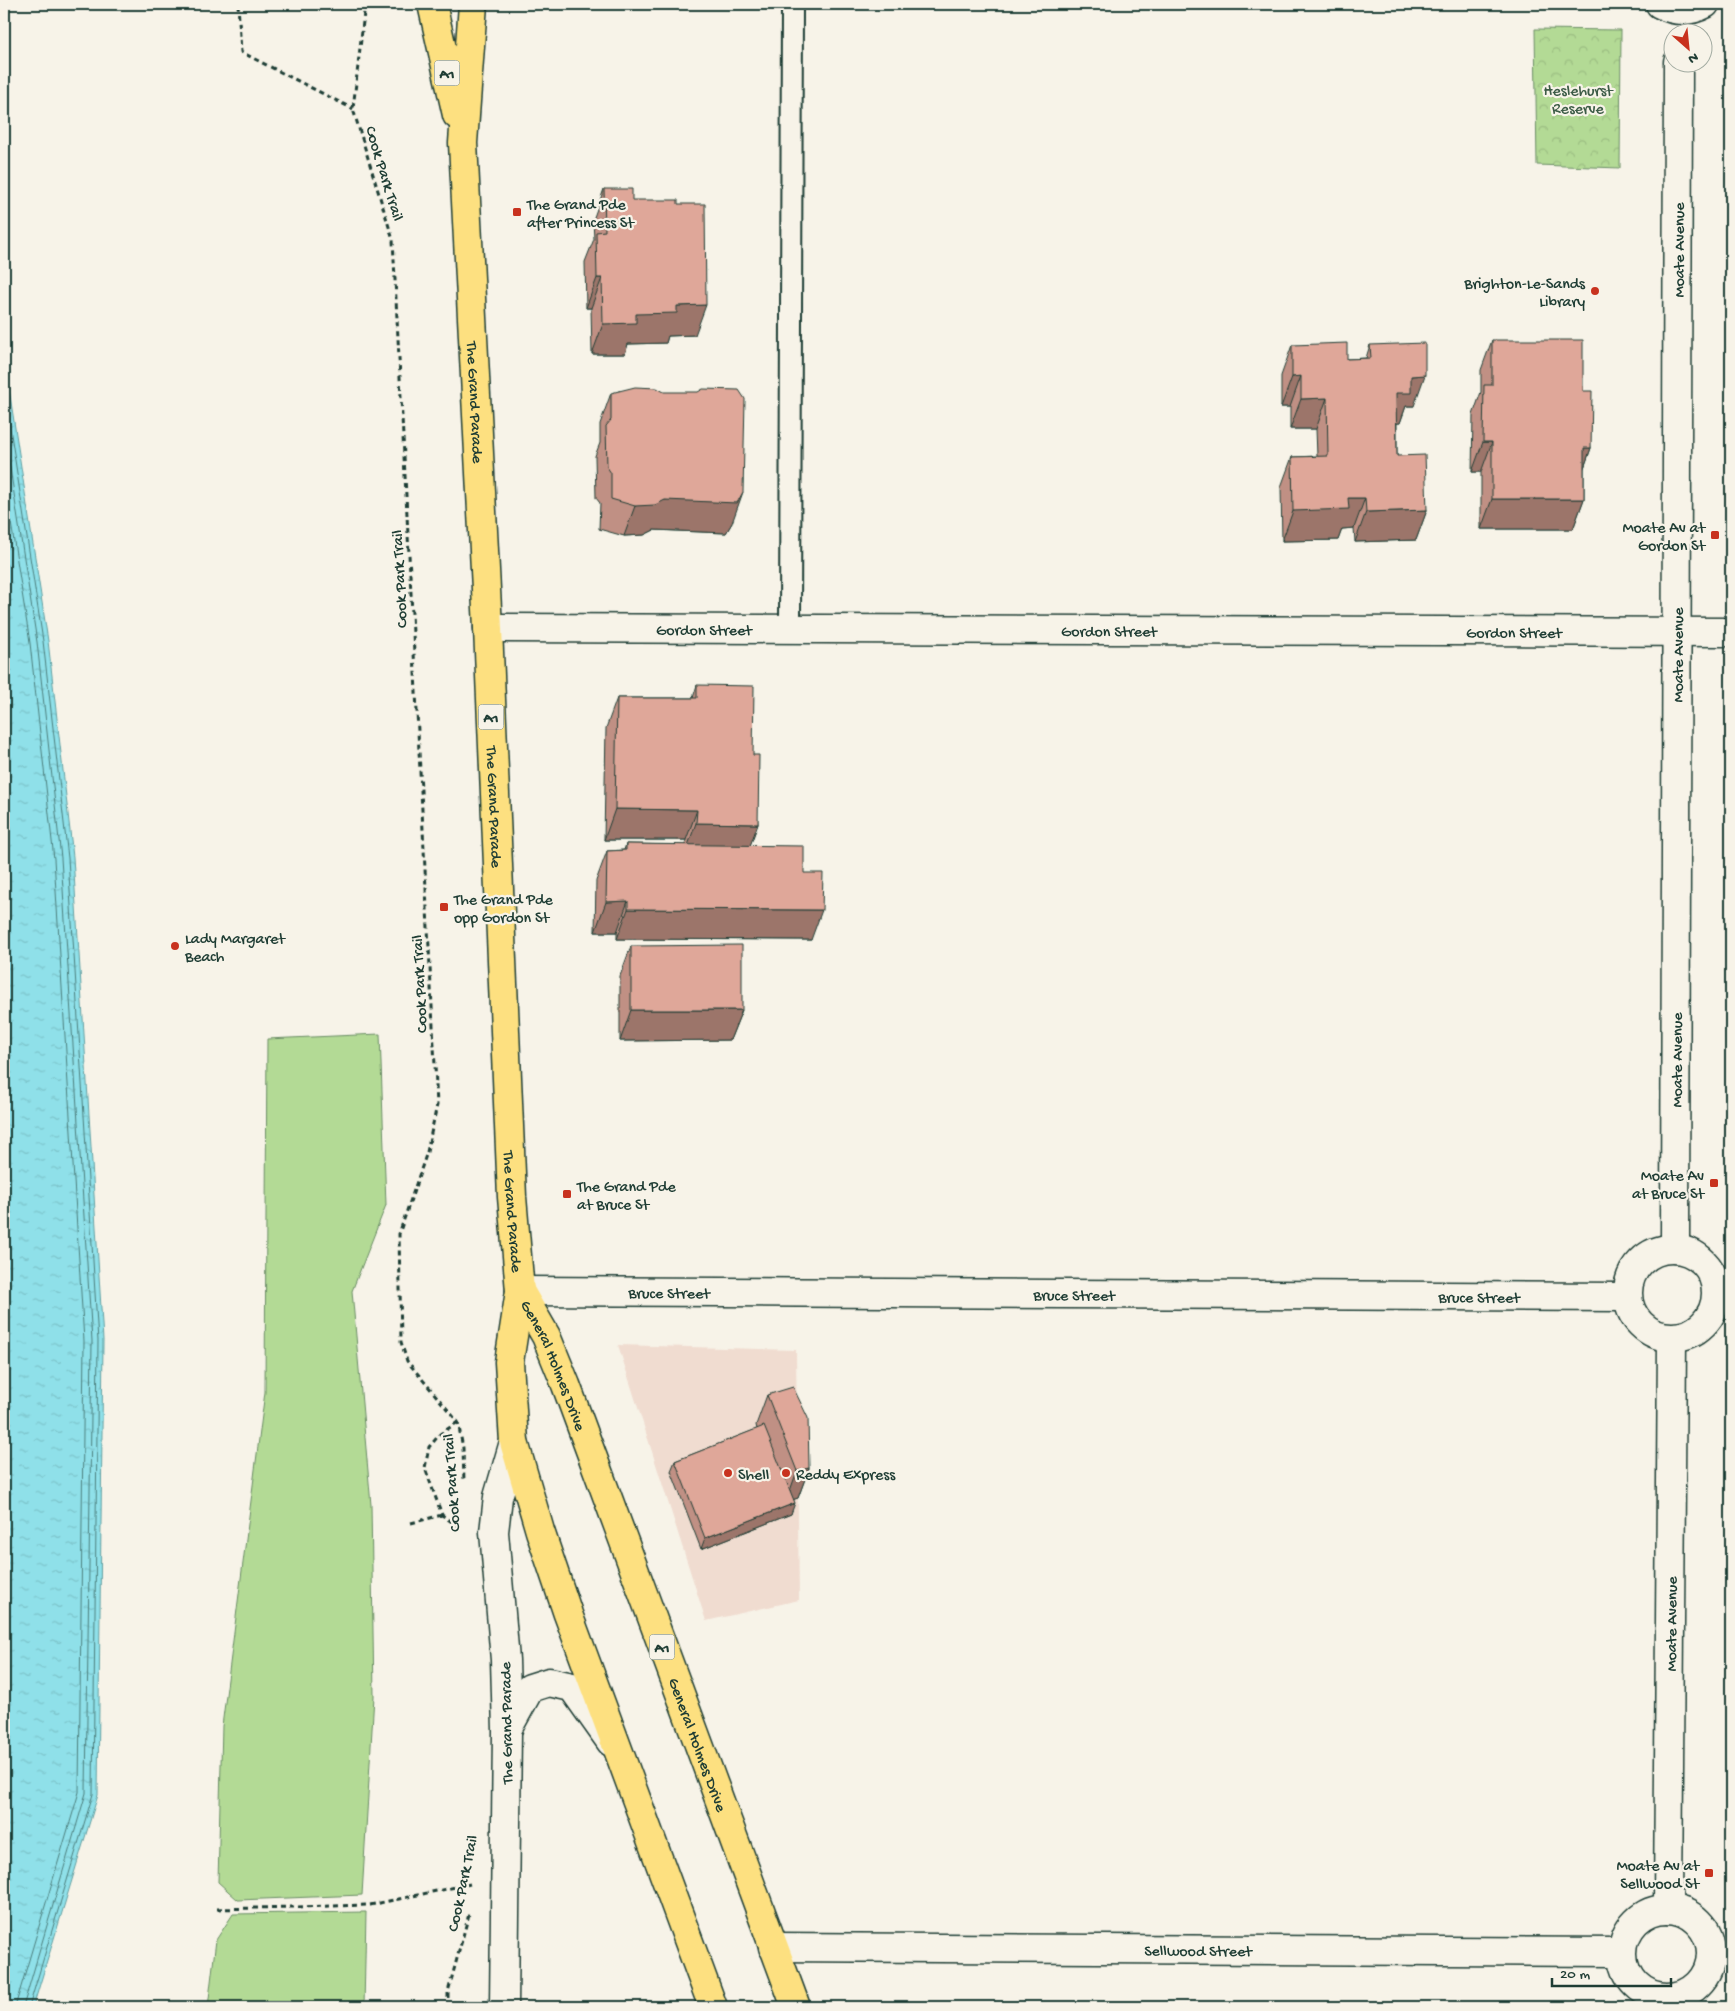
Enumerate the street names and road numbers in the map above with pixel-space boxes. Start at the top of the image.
road number: A1 [434,60,460,86]
street label: Cook Park Trail [359,124,406,224]
street label: Moate Avenue [1671,202,1691,298]
street label: The Grand Parade [460,340,486,465]
street label: Cook Park Trail [389,529,414,628]
street label: Moate Avenue [1670,607,1690,703]
street label: Gordon Street [656,623,753,642]
street label: Gordon Street [1061,624,1158,643]
street label: Gordon Street [1466,625,1563,644]
road number: A1 [478,704,504,730]
street label: The Grand Parade [480,745,504,869]
street label: Cook Park Trail [409,934,434,1033]
street label: Moate Avenue [1669,1012,1689,1108]
street label: The Grand Parade [497,1149,524,1274]
street label: Bruce Street [627,1286,711,1305]
street label: Bruce Street [1032,1288,1116,1307]
street label: Bruce Street [1437,1290,1521,1309]
street label: General Holmes Drive [514,1298,588,1435]
street label: Cook Park Trail [441,1433,466,1532]
street label: Moate Avenue [1664,1576,1683,1672]
road number: A1 [650,1634,674,1660]
street label: The Grand Parade [498,1661,519,1785]
street label: General Holmes Drive [662,1676,729,1816]
street label: Cook Park Trail [445,1834,484,1934]
street label: Sellwood Street [1144,1943,1253,1963]

